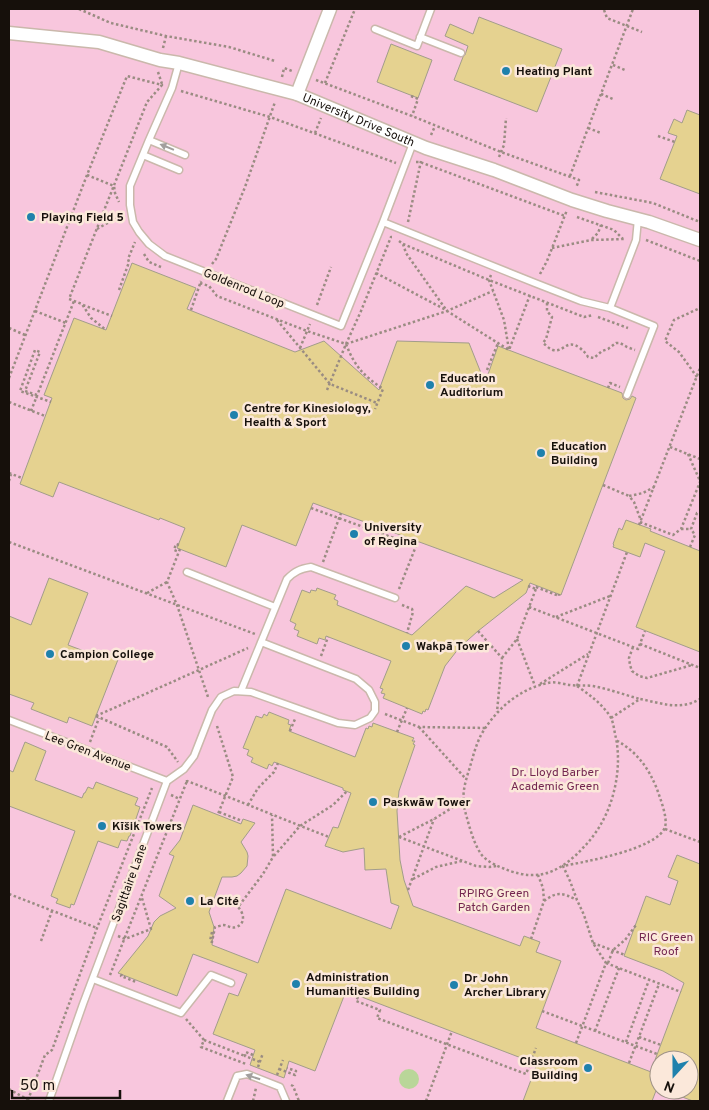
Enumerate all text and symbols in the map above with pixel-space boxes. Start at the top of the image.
place label: Heating Plant [516,64,593,80]
marker: Heating Plant [500,65,512,77]
street label: University Drive South [300,90,417,151]
one-way arrow [160,143,174,151]
place label: Playing Field 5 [41,210,124,226]
marker: Playing Field 5 [25,211,37,223]
street label: Goldenrod Loop [201,265,287,313]
place label: Education Auditorium [440,371,503,401]
marker: Education Auditorium [424,379,436,391]
place label: Centre for Kinesiology, Health & Sport [244,401,371,431]
marker: Centre for Kinesiology, Health & Sport [228,409,240,421]
place label: Education Building [551,439,607,469]
marker: Education Building [535,447,547,459]
place label: University of Regina [364,520,422,550]
marker: University of Regina [348,528,360,540]
place label: Wakpā Tower [416,639,489,655]
marker: Wakpā Tower [400,640,412,652]
place label: Campion College [60,647,154,663]
marker: Campion College [44,648,56,660]
street label: Lee Gren Avenue [42,728,133,776]
park label: Dr. Lloyd Barber Academic Green [511,765,599,795]
place label: Paskwāw Tower [383,795,470,811]
marker: Paskwāw Tower [367,796,379,808]
place label: Kīšik Towers [112,819,182,835]
marker: Kīšik Towers [96,820,108,832]
street label: Sagittaire Lane [108,842,151,925]
park label: RPIRG Green Patch Garden [458,886,530,916]
place label: La Cité [200,894,239,910]
marker: La Cité [184,895,196,907]
park label: RIC Green Roof [639,930,693,960]
place label: Administration Humanities Building [306,970,420,1000]
place label: Dr John Archer Library [464,971,546,1001]
marker: Administration Humanities Building [290,978,302,990]
marker: Dr John Archer Library [448,979,460,991]
north arrow [649,1050,699,1100]
place label: Classroom Building [520,1054,578,1084]
marker: Classroom Building [582,1062,594,1074]
scale bar [12,1068,120,1100]
one-way arrow [245,1072,260,1080]
text: N [662,1076,678,1095]
text: 50 m [20,1077,55,1096]

